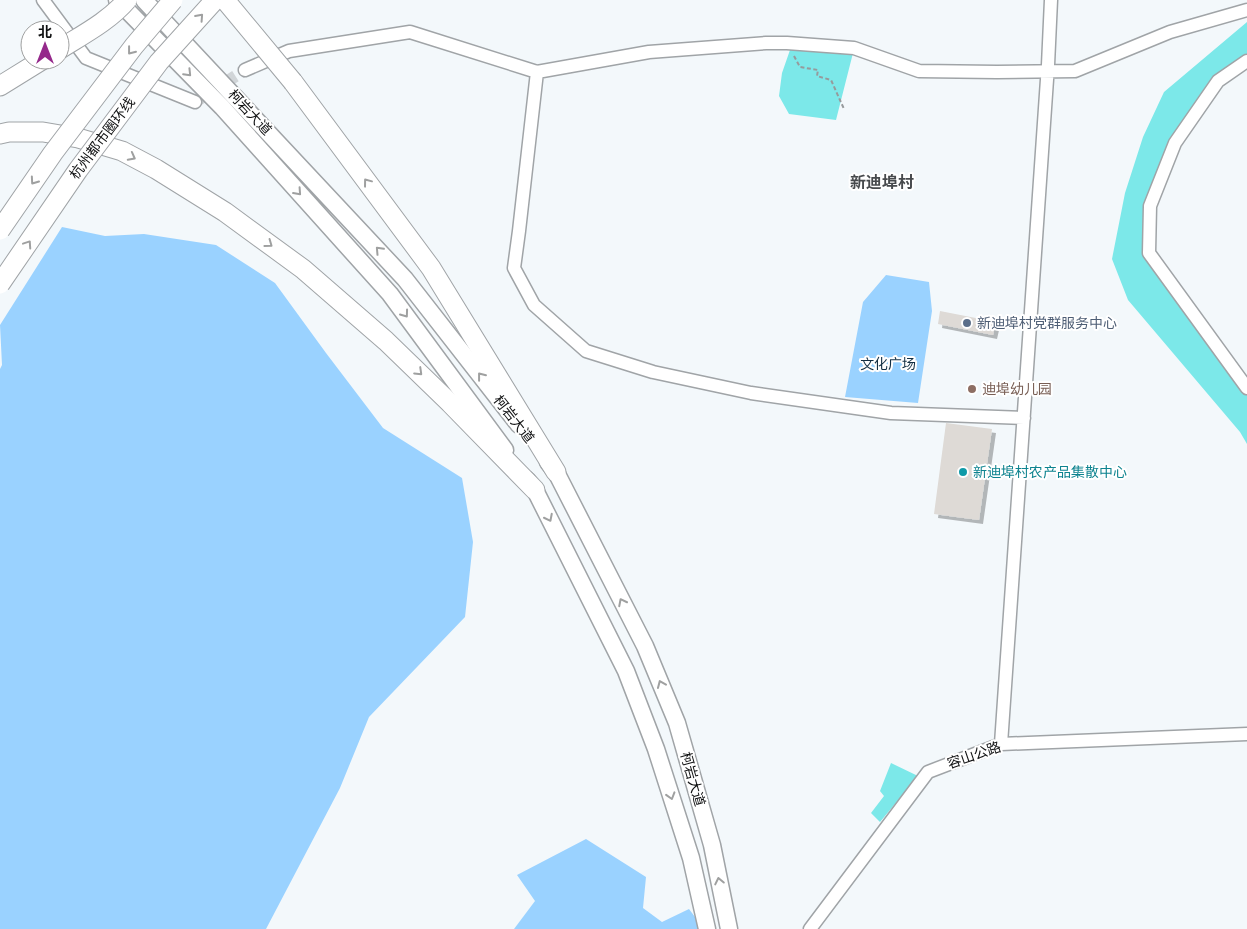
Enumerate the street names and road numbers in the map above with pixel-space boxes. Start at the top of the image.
street label: 柯岩大道 [225,86,275,138]
street label: 杭州都市圈环线 [66,94,138,182]
street label: 柯岩大道 [490,392,538,446]
street label: 容山公路 [945,738,1003,772]
street label: 柯岩大道 [678,750,708,808]

